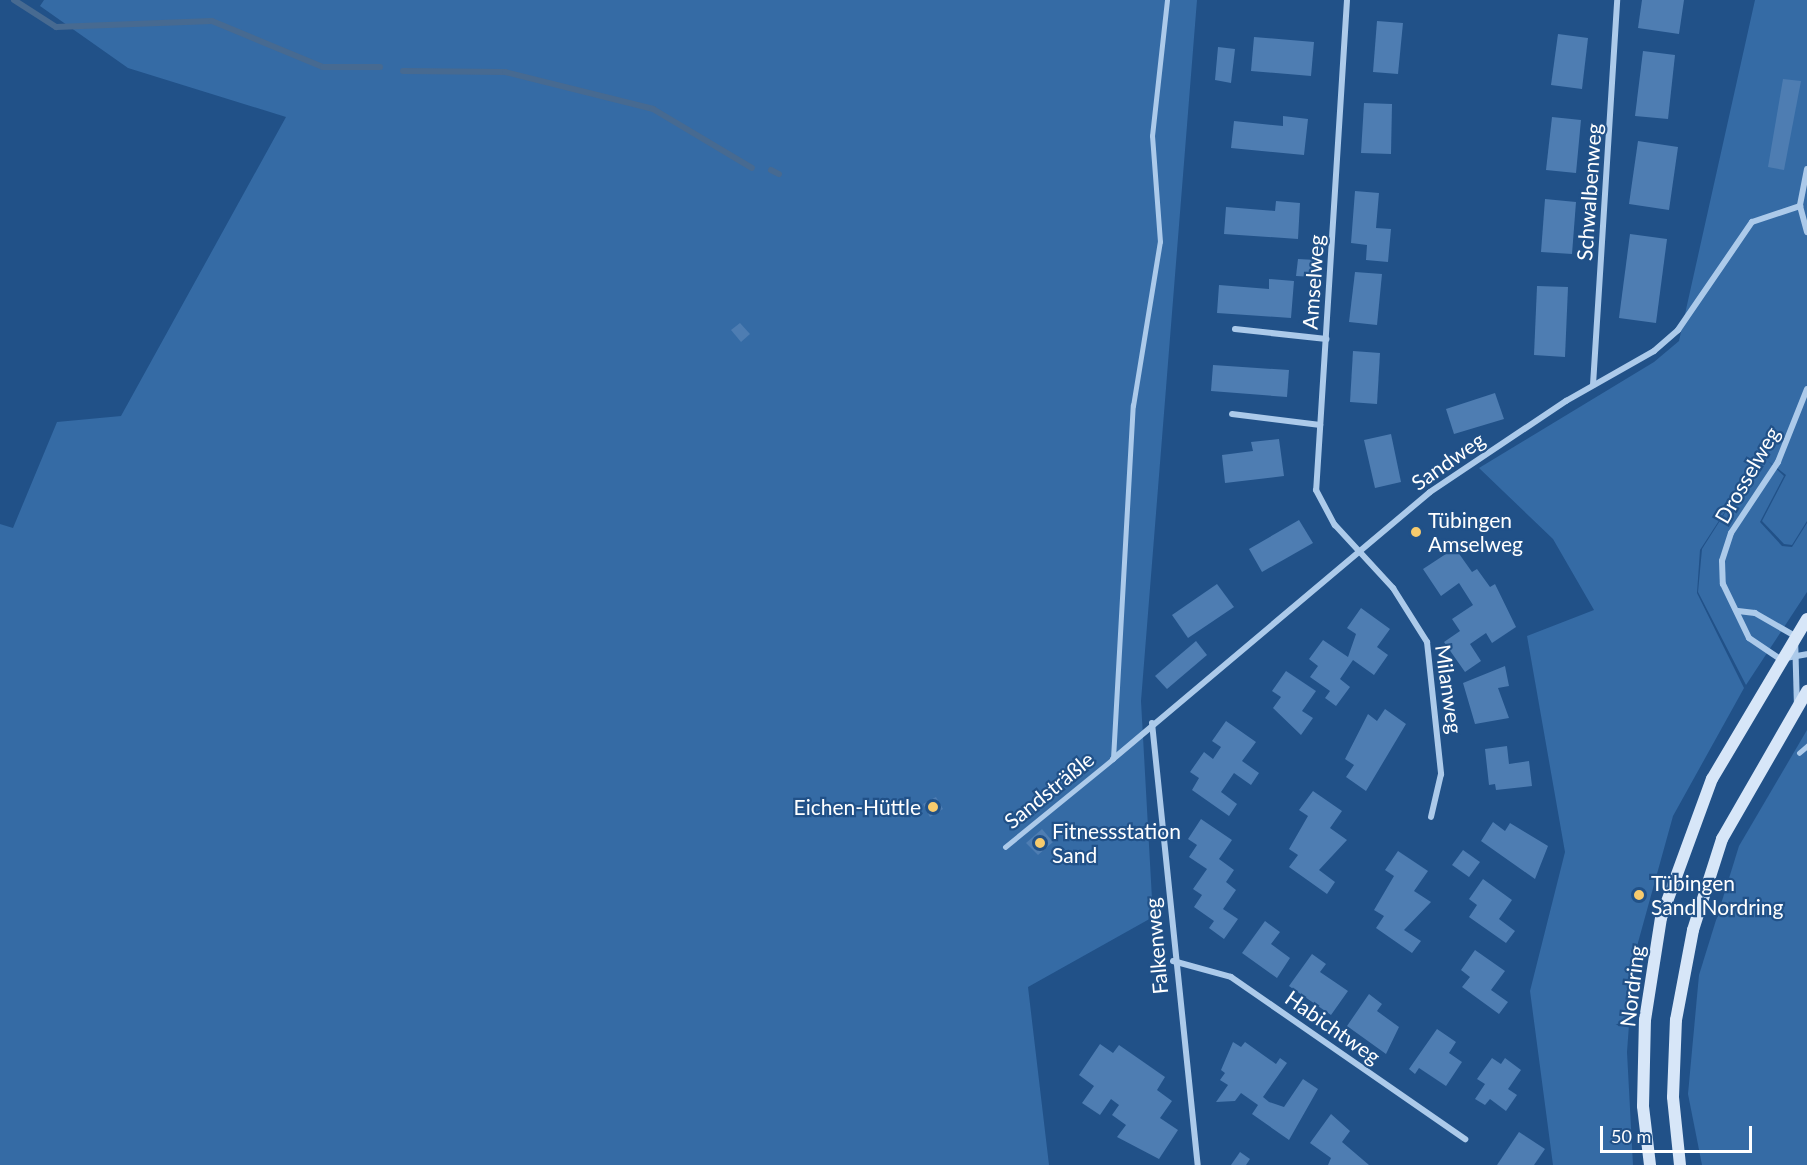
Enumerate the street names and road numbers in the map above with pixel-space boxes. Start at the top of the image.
street label: Schwalbenweg [1572,122,1606,262]
street label: Amselweg [1297,234,1329,330]
street label: Drosselweg [1709,422,1785,528]
street label: Sandweg [1407,427,1489,495]
street label: Milanweg [1430,643,1468,735]
street label: Sandsträßle [999,746,1099,834]
street label: Falkenweg [1139,897,1173,995]
street label: Nordring [1615,944,1649,1028]
street label: Habichtweg [1281,985,1385,1069]

